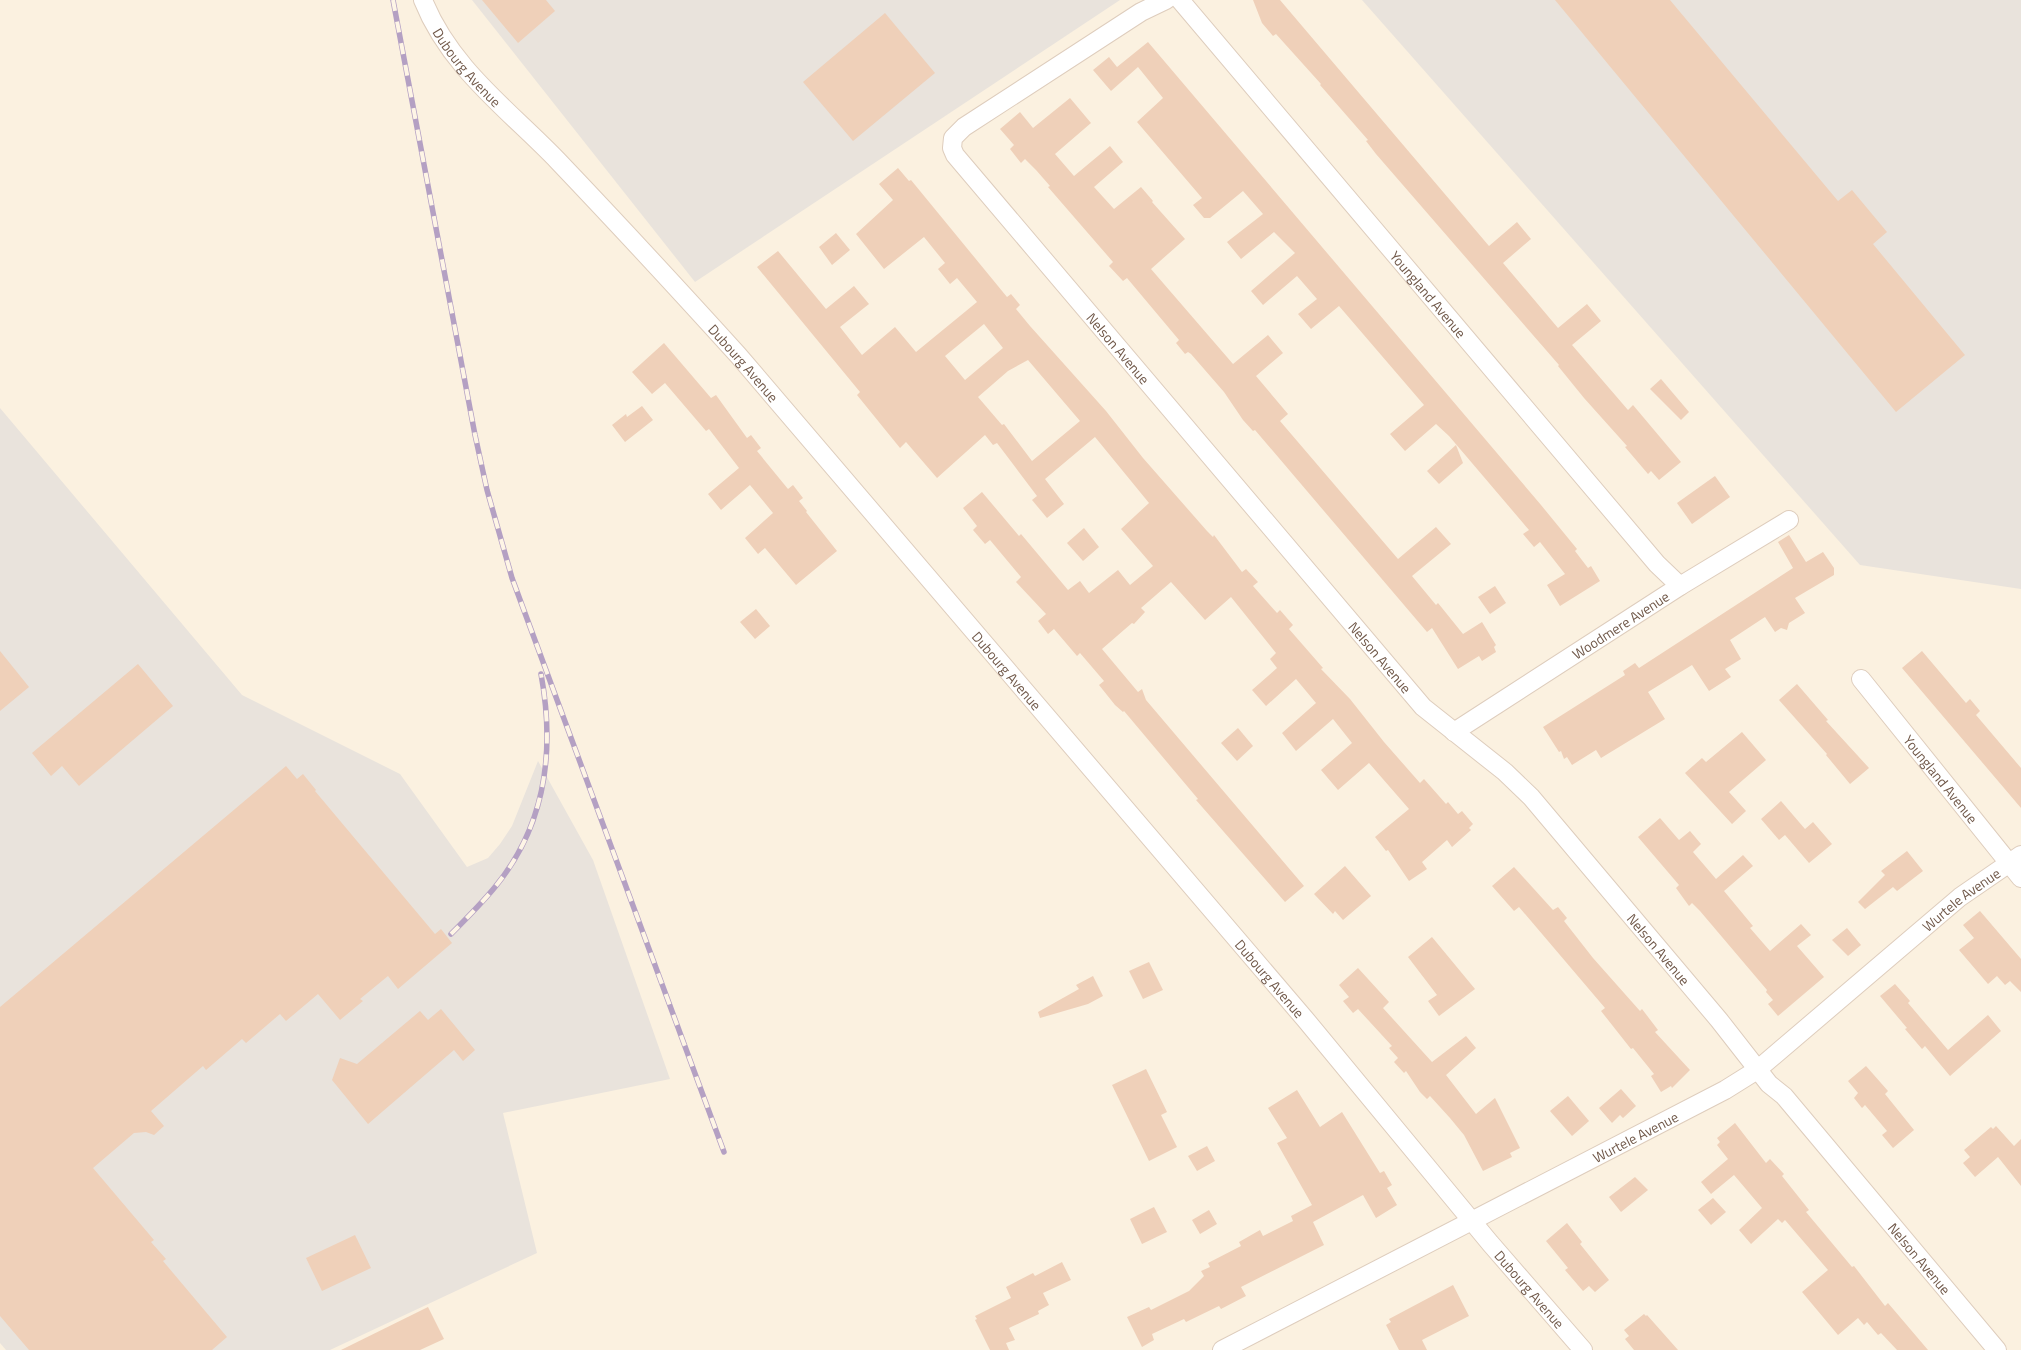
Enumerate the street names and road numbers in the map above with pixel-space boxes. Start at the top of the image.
street label: Dubourg Avenue [428,24,506,111]
street label: Youngland Avenue [1386,246,1472,342]
street label: Nelson Avenue [1082,308,1155,388]
street label: Dubourg Avenue [704,319,784,406]
street label: Woodmere Avenue [1568,585,1673,664]
street label: Nelson Avenue [1344,616,1417,697]
street label: Dubourg Avenue [968,626,1047,714]
street label: Youngland Avenue [1899,730,1983,828]
street label: Wurtele Avenue [1917,862,2004,936]
street label: Nelson Avenue [1623,908,1695,989]
street label: Dubourg Avenue [1231,934,1310,1022]
street label: Wurtele Avenue [1589,1106,1682,1167]
street label: Nelson Avenue [1884,1218,1956,1299]
street label: Dubourg Avenue [1490,1245,1570,1333]

